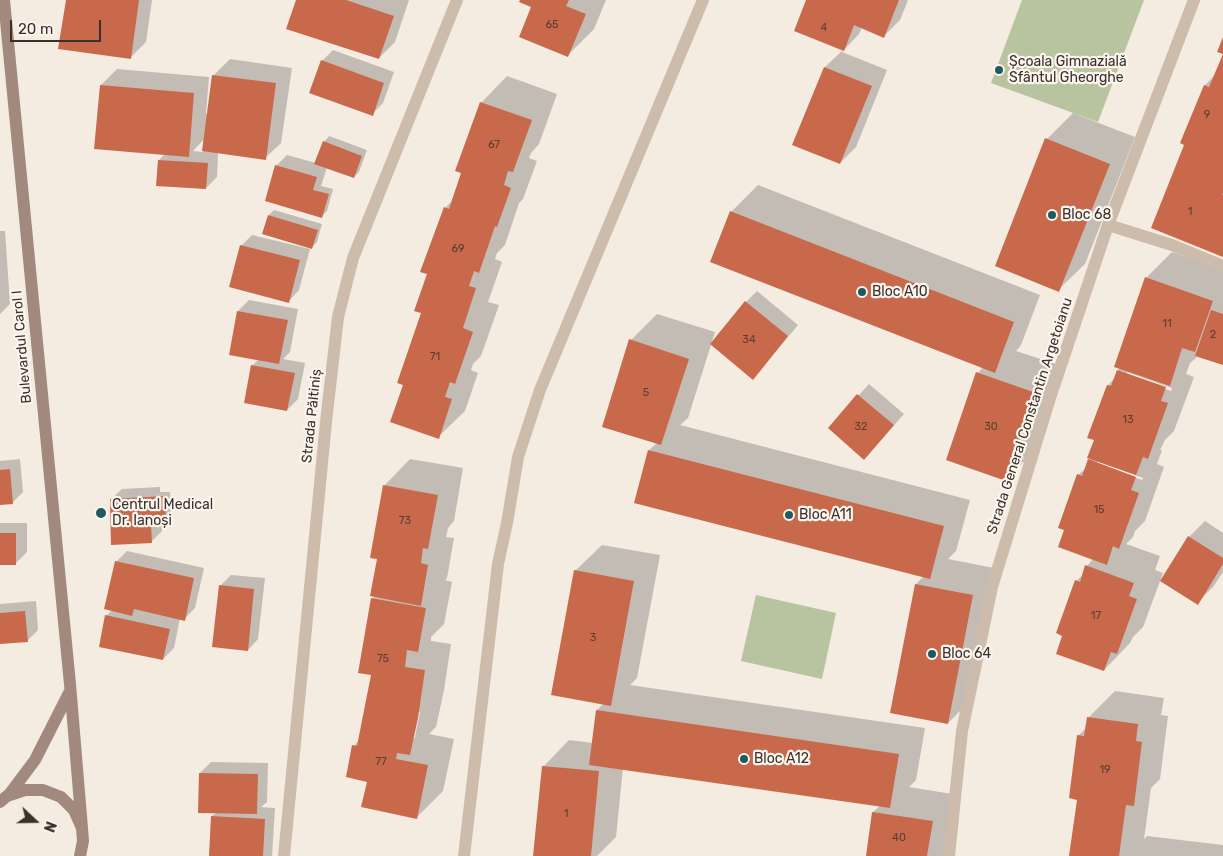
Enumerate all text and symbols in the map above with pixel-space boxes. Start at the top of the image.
scale bar [12,10,104,42]
house number: 65 [545,18,559,32]
text: 20 m [18,20,53,38]
house number: 4 [821,21,827,35]
place label: Școala Gimnazială Sfântul Gheorghe [1009,54,1127,86]
marker: Școala Gimnazială Sfântul Gheorghe [993,64,1005,76]
house number: 9 [1204,108,1210,122]
house number: 67 [488,138,500,152]
house number: 1 [1188,205,1192,219]
place label: Bloc 68 [1062,207,1111,223]
marker: Bloc 68 [1046,209,1058,221]
house number: 69 [451,242,465,256]
place label: Bloc A10 [872,284,928,300]
marker: Bloc A10 [856,286,868,298]
street label: Bulevardul Carol I [9,290,35,404]
street label: Strada General Constantin Argetoianu [984,296,1076,536]
house number: 11 [1162,317,1172,331]
house number: 2 [1210,328,1216,342]
house number: 34 [742,333,756,347]
house number: 71 [430,350,440,364]
street label: Strada Păltiniș [299,368,325,464]
house number: 5 [643,386,649,400]
house number: 13 [1122,413,1134,427]
house number: 32 [854,420,868,434]
house number: 30 [984,420,998,434]
place label: Centrul Medical Dr. Ianoși [112,497,213,530]
house number: 15 [1093,503,1105,517]
marker: Centrul Medical Dr. Ianoși [94,506,108,520]
place label: Bloc A11 [799,507,852,523]
marker: Bloc A11 [783,509,795,521]
house number: 73 [399,514,411,528]
house number: 17 [1091,609,1101,623]
house number: 3 [590,631,596,645]
place label: Bloc 64 [942,646,991,662]
marker: Bloc 64 [926,648,938,660]
house number: 75 [377,652,389,666]
place label: Bloc A12 [754,751,809,767]
marker: Bloc A12 [738,753,750,765]
house number: 77 [375,755,387,769]
house number: 19 [1099,763,1111,777]
north arrow [10,796,60,846]
house number: 1 [564,807,568,821]
text: N [40,819,59,834]
house number: 40 [892,831,906,845]

